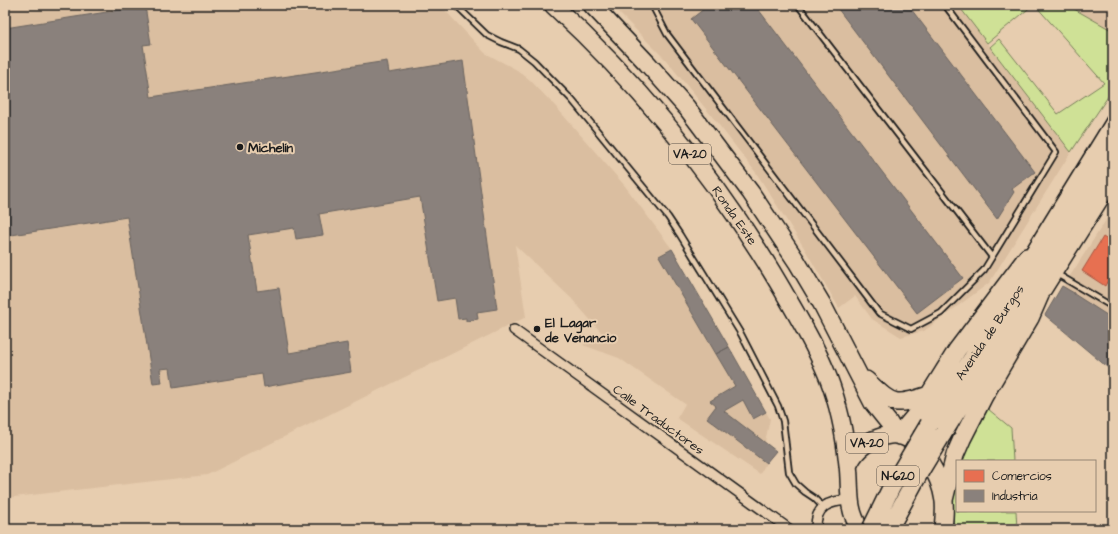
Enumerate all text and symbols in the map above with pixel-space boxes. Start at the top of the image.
place label: Michelín [248,139,293,157]
marker: Michelín [235,142,245,152]
road number: VA-20 [669,144,711,164]
street label: Ronda Este [707,183,761,249]
street label: Avenida de Burgos [951,281,1030,384]
place label: El Lagar de Venancio [544,314,617,347]
marker: El Lagar de Venancio [532,324,542,334]
street label: Calle Traductores [609,381,708,459]
road number: VA-20 [846,433,888,453]
legend [956,460,1096,512]
road number: N-620 [877,466,919,486]
text: Comercios [992,468,1052,485]
text: Industria [992,488,1037,505]

